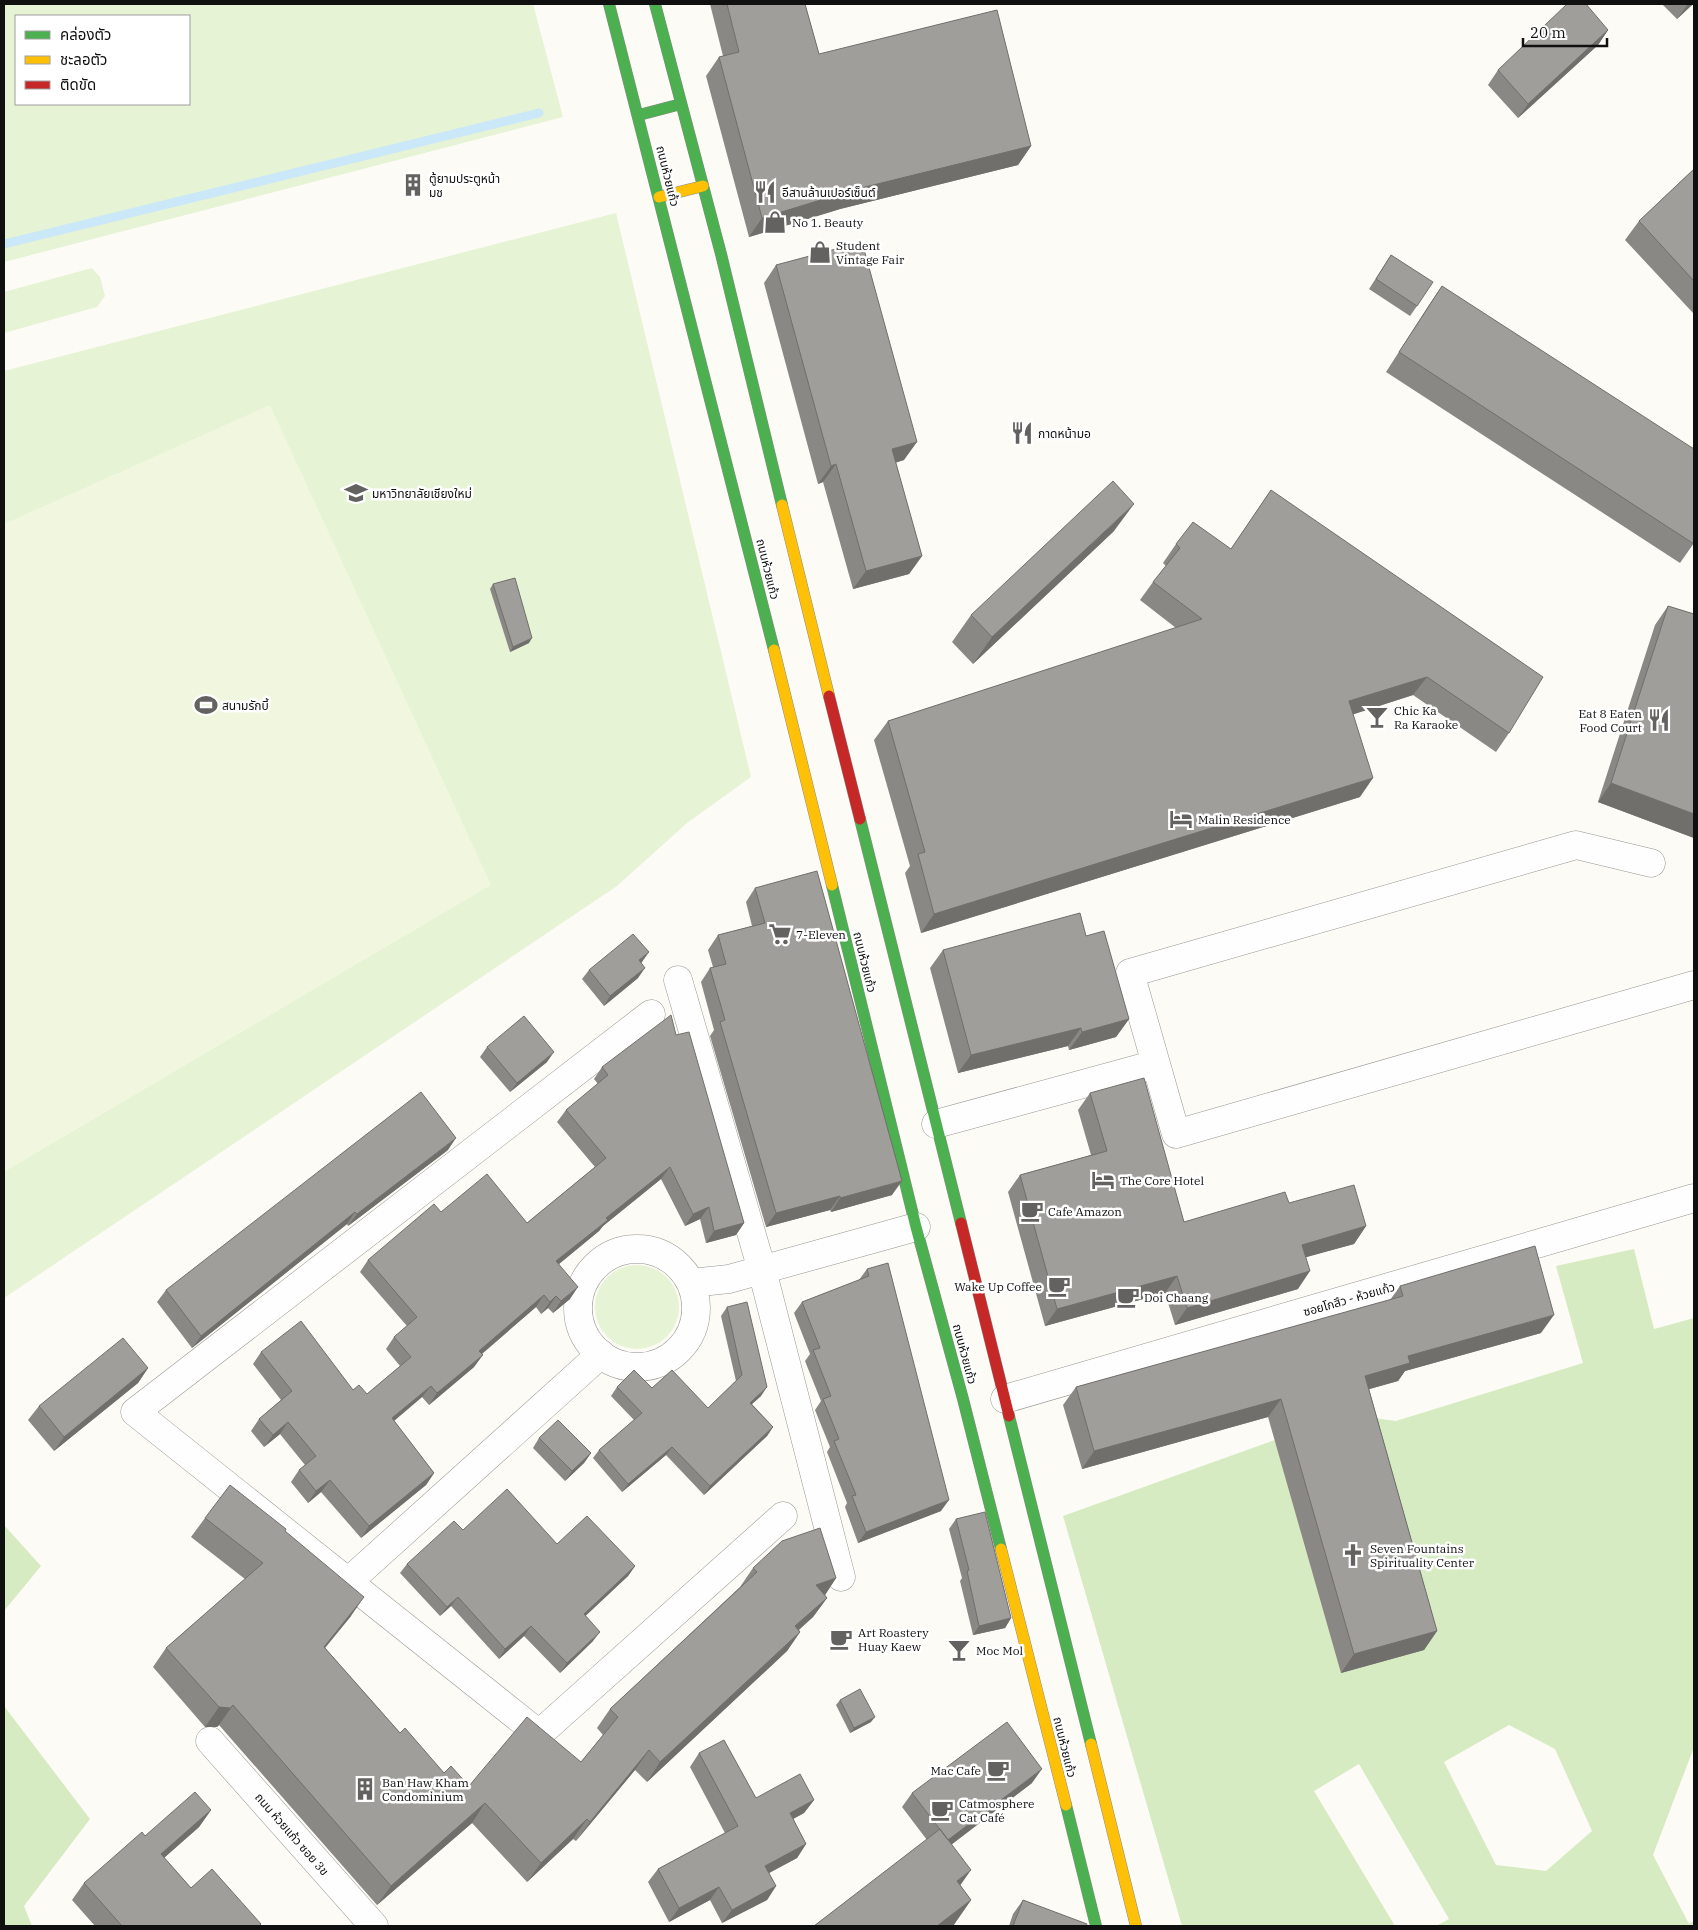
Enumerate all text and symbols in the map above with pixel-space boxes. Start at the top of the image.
legend [15,15,190,105]
scale bar [1523,15,1607,47]
text: 20 m [1530,23,1566,42]
text: คล่องตัว [60,25,111,44]
text: ชะลอตัว [60,50,107,69]
text: ติดขัด [60,75,96,94]
street label: ถนนห้วยแก้ว [653,144,683,208]
place label: ตู้ยามประตูหน้า มช [429,171,500,200]
building icon: ตู้ยามประตูหน้า มช [400,172,426,198]
restaurant icon: อีสานล้านเปอร์เซ็นต์ [752,179,778,205]
place label: อีสานล้านเปอร์เซ็นต์ [782,185,876,200]
shop icon: No 1. Beauty [762,209,788,235]
place label: No 1. Beauty [792,215,864,230]
place label: Student Vintage Fair [836,238,905,267]
shop icon: Student Vintage Fair [807,239,833,265]
restaurant icon: กาดหน้ามอ [1009,420,1035,446]
place label: กาดหน้ามอ [1038,426,1091,441]
school or university icon: มหาวิทยาลัยเชียงใหม่ [343,480,369,506]
place label: มหาวิทยาลัยเชียงใหม่ [372,486,472,501]
street label: ถนนห้วยแก้ว [753,537,783,601]
sports icon: สนามรักบี้ [193,692,219,718]
place label: สนามรักบี้ [222,697,269,713]
place label: Chic Ka Ra Karaoke [1394,703,1458,732]
bar icon: Chic Ka Ra Karaoke [1364,704,1390,730]
place label: Eat 8 Eaten Food Court [1578,706,1642,735]
restaurant icon: Eat 8 Eaten Food Court [1646,707,1672,733]
hotel icon: Malin Residence [1168,806,1194,832]
place label: Malin Residence [1198,812,1291,827]
supermarket icon: 7-Eleven [767,921,793,947]
place label: 7-Eleven [796,927,846,942]
street label: ถนนห้วยแก้ว [850,930,880,994]
hotel icon: The Core Hotel [1090,1167,1116,1193]
place label: The Core Hotel [1120,1173,1204,1188]
cafe icon: Cafe Amazon [1019,1198,1045,1224]
place label: Cafe Amazon [1048,1204,1122,1219]
cafe icon: Wake Up Coffee [1046,1273,1072,1299]
place label: Wake Up Coffee [954,1279,1042,1294]
street label: ซอยโกสึว - ห้วยแก้ว [1301,1279,1397,1319]
cafe icon: Doi Chaang [1115,1284,1141,1310]
place label: Doi Chaang [1144,1290,1209,1305]
street label: ถนนห้วยแก้ว [950,1322,980,1386]
place label: Seven Fountains Spirituality Center [1370,1541,1475,1570]
church icon: Seven Fountains Spirituality Center [1340,1542,1366,1568]
place label: Art Roastery Huay Kaew [858,1625,929,1654]
cafe icon: Art Roastery Huay Kaew [828,1626,854,1652]
bar icon: Moc Mol [946,1637,972,1663]
place label: Moc Mol [976,1643,1024,1658]
street label: ถนนห้วยแก้ว [1050,1715,1080,1779]
cafe icon: Mac Cafe [985,1757,1011,1783]
place label: Mac Cafe [930,1763,981,1778]
place label: Ban Haw Kham Condominium [382,1775,470,1804]
building icon: Ban Haw Kham Condominium [352,1776,378,1802]
street label: ถนน ห้วยแก้ว ซอย 3ข [252,1790,332,1878]
place label: Catmosphere Cat Café [959,1796,1034,1825]
cafe icon: Catmosphere Cat Café [929,1797,955,1823]

